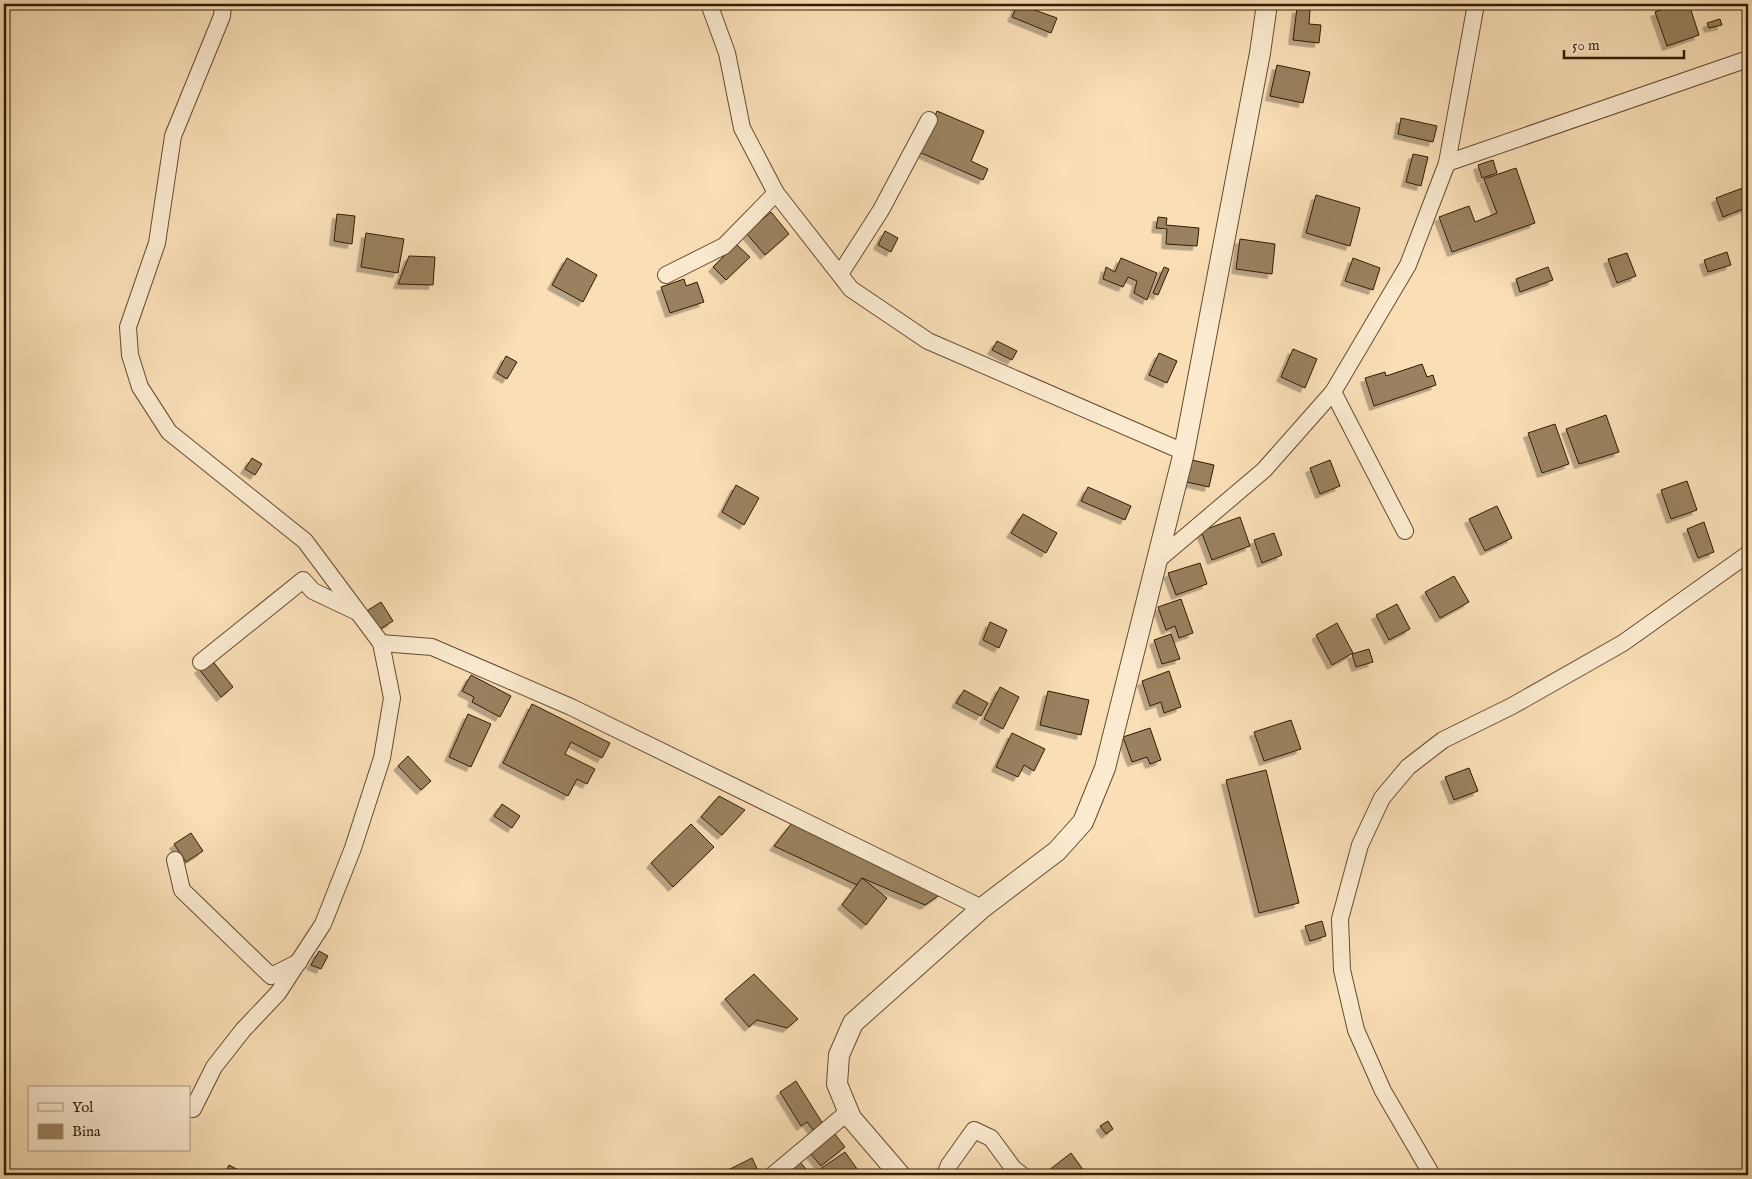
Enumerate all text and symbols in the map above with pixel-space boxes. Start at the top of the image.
scale bar [1564,28,1684,60]
text: 50 m [1572,36,1600,55]
legend [28,1086,190,1152]
text: Yol [72,1098,94,1117]
text: Bina [72,1122,101,1141]

